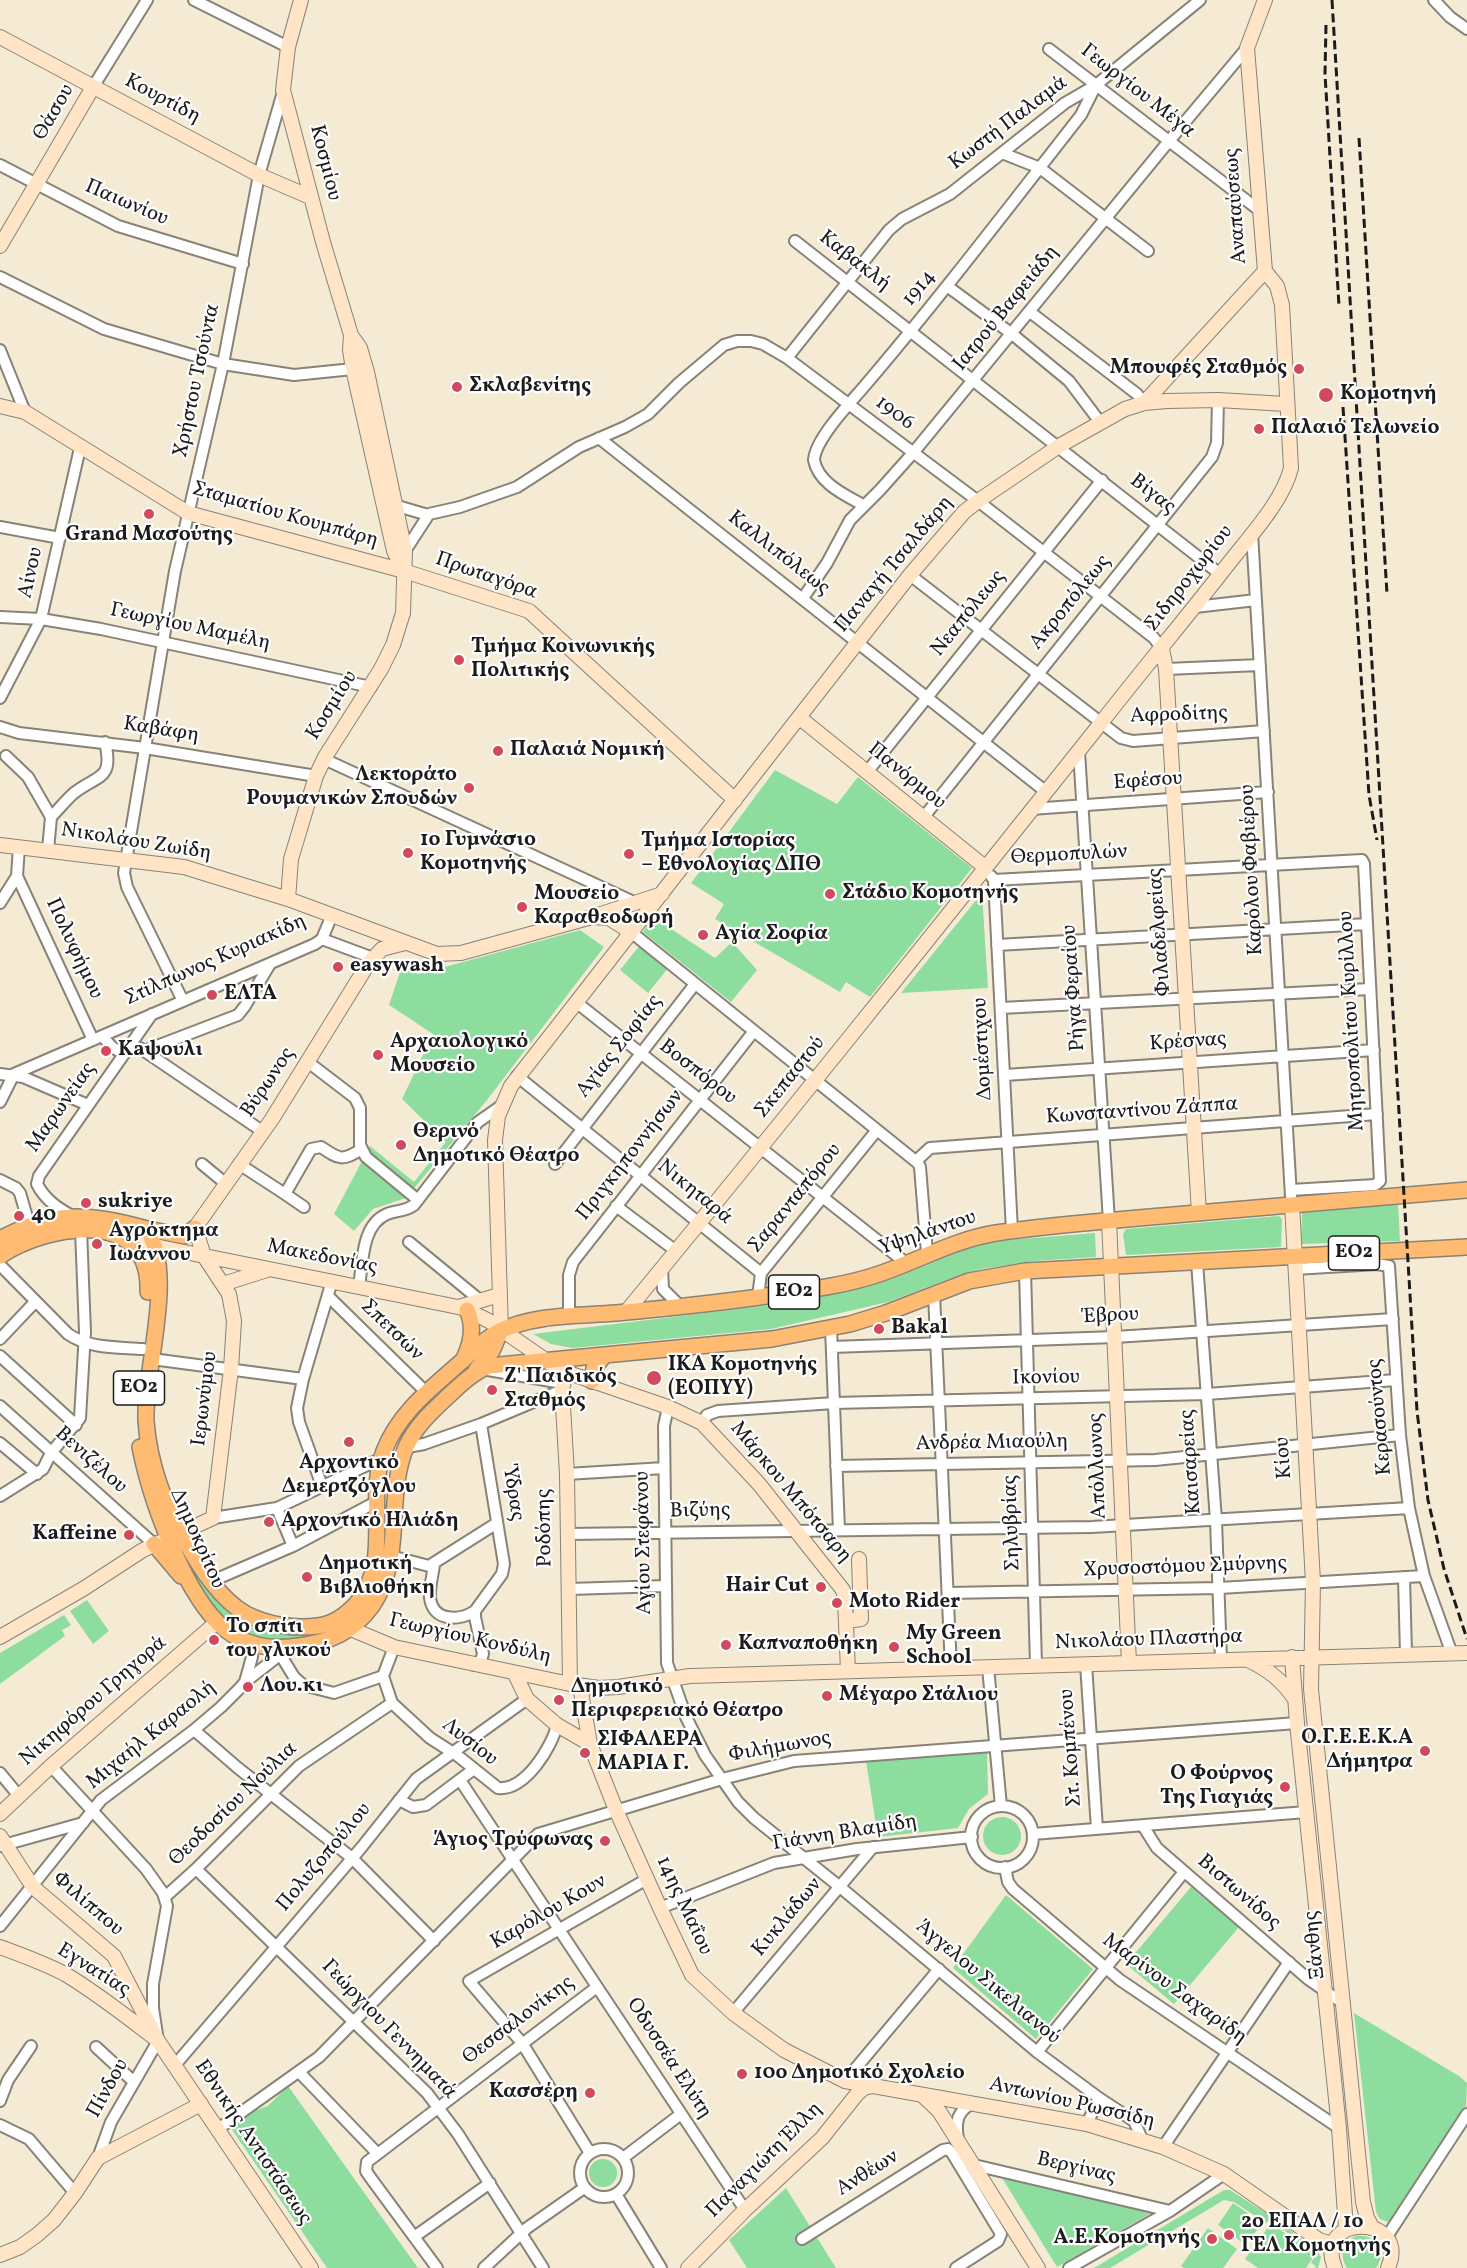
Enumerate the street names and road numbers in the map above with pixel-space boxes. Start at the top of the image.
street label: Γεωργίου Μέγα [1075,39,1199,145]
street label: Κουρτίδη [120,69,204,131]
street label: Κωστή Παλαμά [945,71,1073,177]
street label: Θάσου [29,80,81,146]
street label: Κοσμίου [302,123,346,203]
street label: Αναπαύσεως [1220,147,1254,265]
street label: Παιωνίου [81,175,171,233]
street label: Καβακλή [813,226,895,298]
street label: Ιατρού Βαφειάδη [949,241,1065,377]
street label: 1914 [898,266,942,312]
street label: Χρήστου Τσούντα [169,302,227,460]
street label: 1906 [869,391,919,437]
street label: Βίγας [1124,469,1180,521]
street label: Σταματίου Κουμπάρη [189,477,381,555]
street label: Παναγή Τσαλδάρη [830,491,960,639]
street label: Καλλιπόλεως [722,506,834,602]
street label: Σιδηροχωρίου [1141,521,1239,637]
street label: Αίνου [14,545,50,601]
street label: Πρωταγόρα [432,548,540,606]
street label: Ακροπόλεως [1025,550,1117,656]
street label: Νεαπόλεως [926,565,1012,663]
street label: Γεωργίου Μαμέλη [108,599,272,657]
street label: Κοσμίου [302,667,364,745]
street label: Αφροδίτης [1130,702,1228,730]
street label: Καβάφη [121,713,201,749]
street label: Πανόρμου [862,738,950,816]
street label: Εφέσου [1113,767,1183,797]
street label: Καρόλου Φαβιέρου [1236,784,1270,956]
street label: Νικολάου Ζωίδη [59,819,213,867]
street label: Θερμοπυλών [1010,840,1128,872]
street label: Φιλαδελφείας [1144,867,1178,997]
street label: Πολυφήμου [39,895,107,1003]
street label: Στίλπωνος Κυριακίδη [121,910,311,1012]
street label: Μητροπολίτου Κυρίλλου [1335,910,1371,1132]
street label: Ρήγα Φεραίου [1058,924,1092,1052]
street label: Αγίας Σοφίας [572,990,668,1104]
street label: Δομέστιχου [969,997,999,1101]
street label: Κρέσνας [1149,1028,1227,1058]
street label: Σκεπαστού [750,1032,832,1124]
street label: Βοσπόρου [653,1035,741,1111]
street label: Βύρωνος [236,1043,302,1123]
street label: Μαρωνείας [22,1058,102,1158]
street label: Πριγκηποννήσων [572,1085,690,1227]
street label: Κωνσταντίνου Ζάππα [1045,1093,1239,1131]
street label: Σαρανταπόρου [744,1139,848,1259]
street label: Νικηταρά [651,1155,737,1231]
street label: Υψηλάντου [876,1206,980,1262]
street label: Μακεδονίας [265,1235,379,1281]
road number: ΕΟ2 [1328,1236,1380,1270]
road number: ΕΟ2 [768,1275,820,1309]
street label: Σπετσών [354,1295,428,1367]
street label: Έβρου [1083,1303,1139,1331]
street label: Ιερωνύμου [188,1350,224,1448]
street label: Κερασούντος [1363,1357,1399,1477]
street label: Ικονίου [1012,1366,1080,1392]
road number: ΕΟ2 [114,1371,164,1405]
street label: Καισαρείας [1176,1409,1208,1515]
street label: Απόλλωνος [1085,1412,1113,1520]
street label: Μάρκου Μπότσαρη [723,1417,857,1569]
street label: Βενιζέλου [49,1422,131,1500]
street label: Ανδρέα Μιαούλη [915,1430,1069,1458]
street label: Κίου [1271,1436,1299,1480]
street label: Ύδρας [495,1465,529,1523]
street label: Αγίου Στεφάνου [631,1471,659,1615]
street label: Σηλυβρίας [999,1474,1027,1572]
street label: Δημοκρίτου [163,1485,229,1593]
street label: Ροδόπης [533,1488,559,1568]
street label: Βιζύης [669,1499,731,1525]
street label: Χρυσοστόμου Σμύρνης [1083,1552,1287,1584]
street label: Γεωργίου Κονδύλη [386,1609,554,1671]
street label: Νικολάου Πλαστήρα [1054,1625,1244,1657]
street label: Νικηφόρου Γρηγορά [15,1631,173,1773]
street label: Μιχαήλ Καραολή [82,1676,222,1796]
street label: Στ. Κομπένου [1055,1688,1089,1808]
street label: Λυσίου [436,1713,502,1773]
street label: Φιλήμωνος [727,1727,833,1769]
street label: Θεοδοσίου Νούλια [165,1737,303,1873]
street label: Πολυζοπούλου [272,1799,378,1917]
street label: Γιάννη Βλαμίδη [771,1810,919,1858]
street label: Βιστωνίδος [1191,1850,1285,1936]
street label: 14ης Μαΐου [649,1852,717,1960]
street label: Φιλίππου [46,1867,128,1943]
street label: Καρόλου Κουν [487,1870,611,1956]
street label: Κυκλάδων [748,1873,828,1963]
street label: Ξάνθης [1300,1909,1332,1981]
street label: Άγγελου Σικελιανού [910,1915,1064,2051]
street label: Μαρίνου Σαχαρίδη [1097,1929,1251,2051]
street label: Εγνατίας [52,1939,134,2003]
street label: Γεώργιου Γεννηματά [315,1955,461,2105]
street label: Θεσσαλονίκης [458,1971,580,2071]
street label: Οδυσσέα Ελύτη [620,1994,716,2124]
street label: Πίνδου [83,2055,135,2123]
street label: Εθνικής Αντιστάσεως [187,2056,317,2230]
street label: Αντωνίου Ρωσσίδη [987,2073,1157,2135]
street label: Παναγιώτη Έλλη [702,2098,828,2224]
street label: Ανθέων [832,2145,904,2203]
street label: Βεργίνας [1034,2148,1118,2190]

